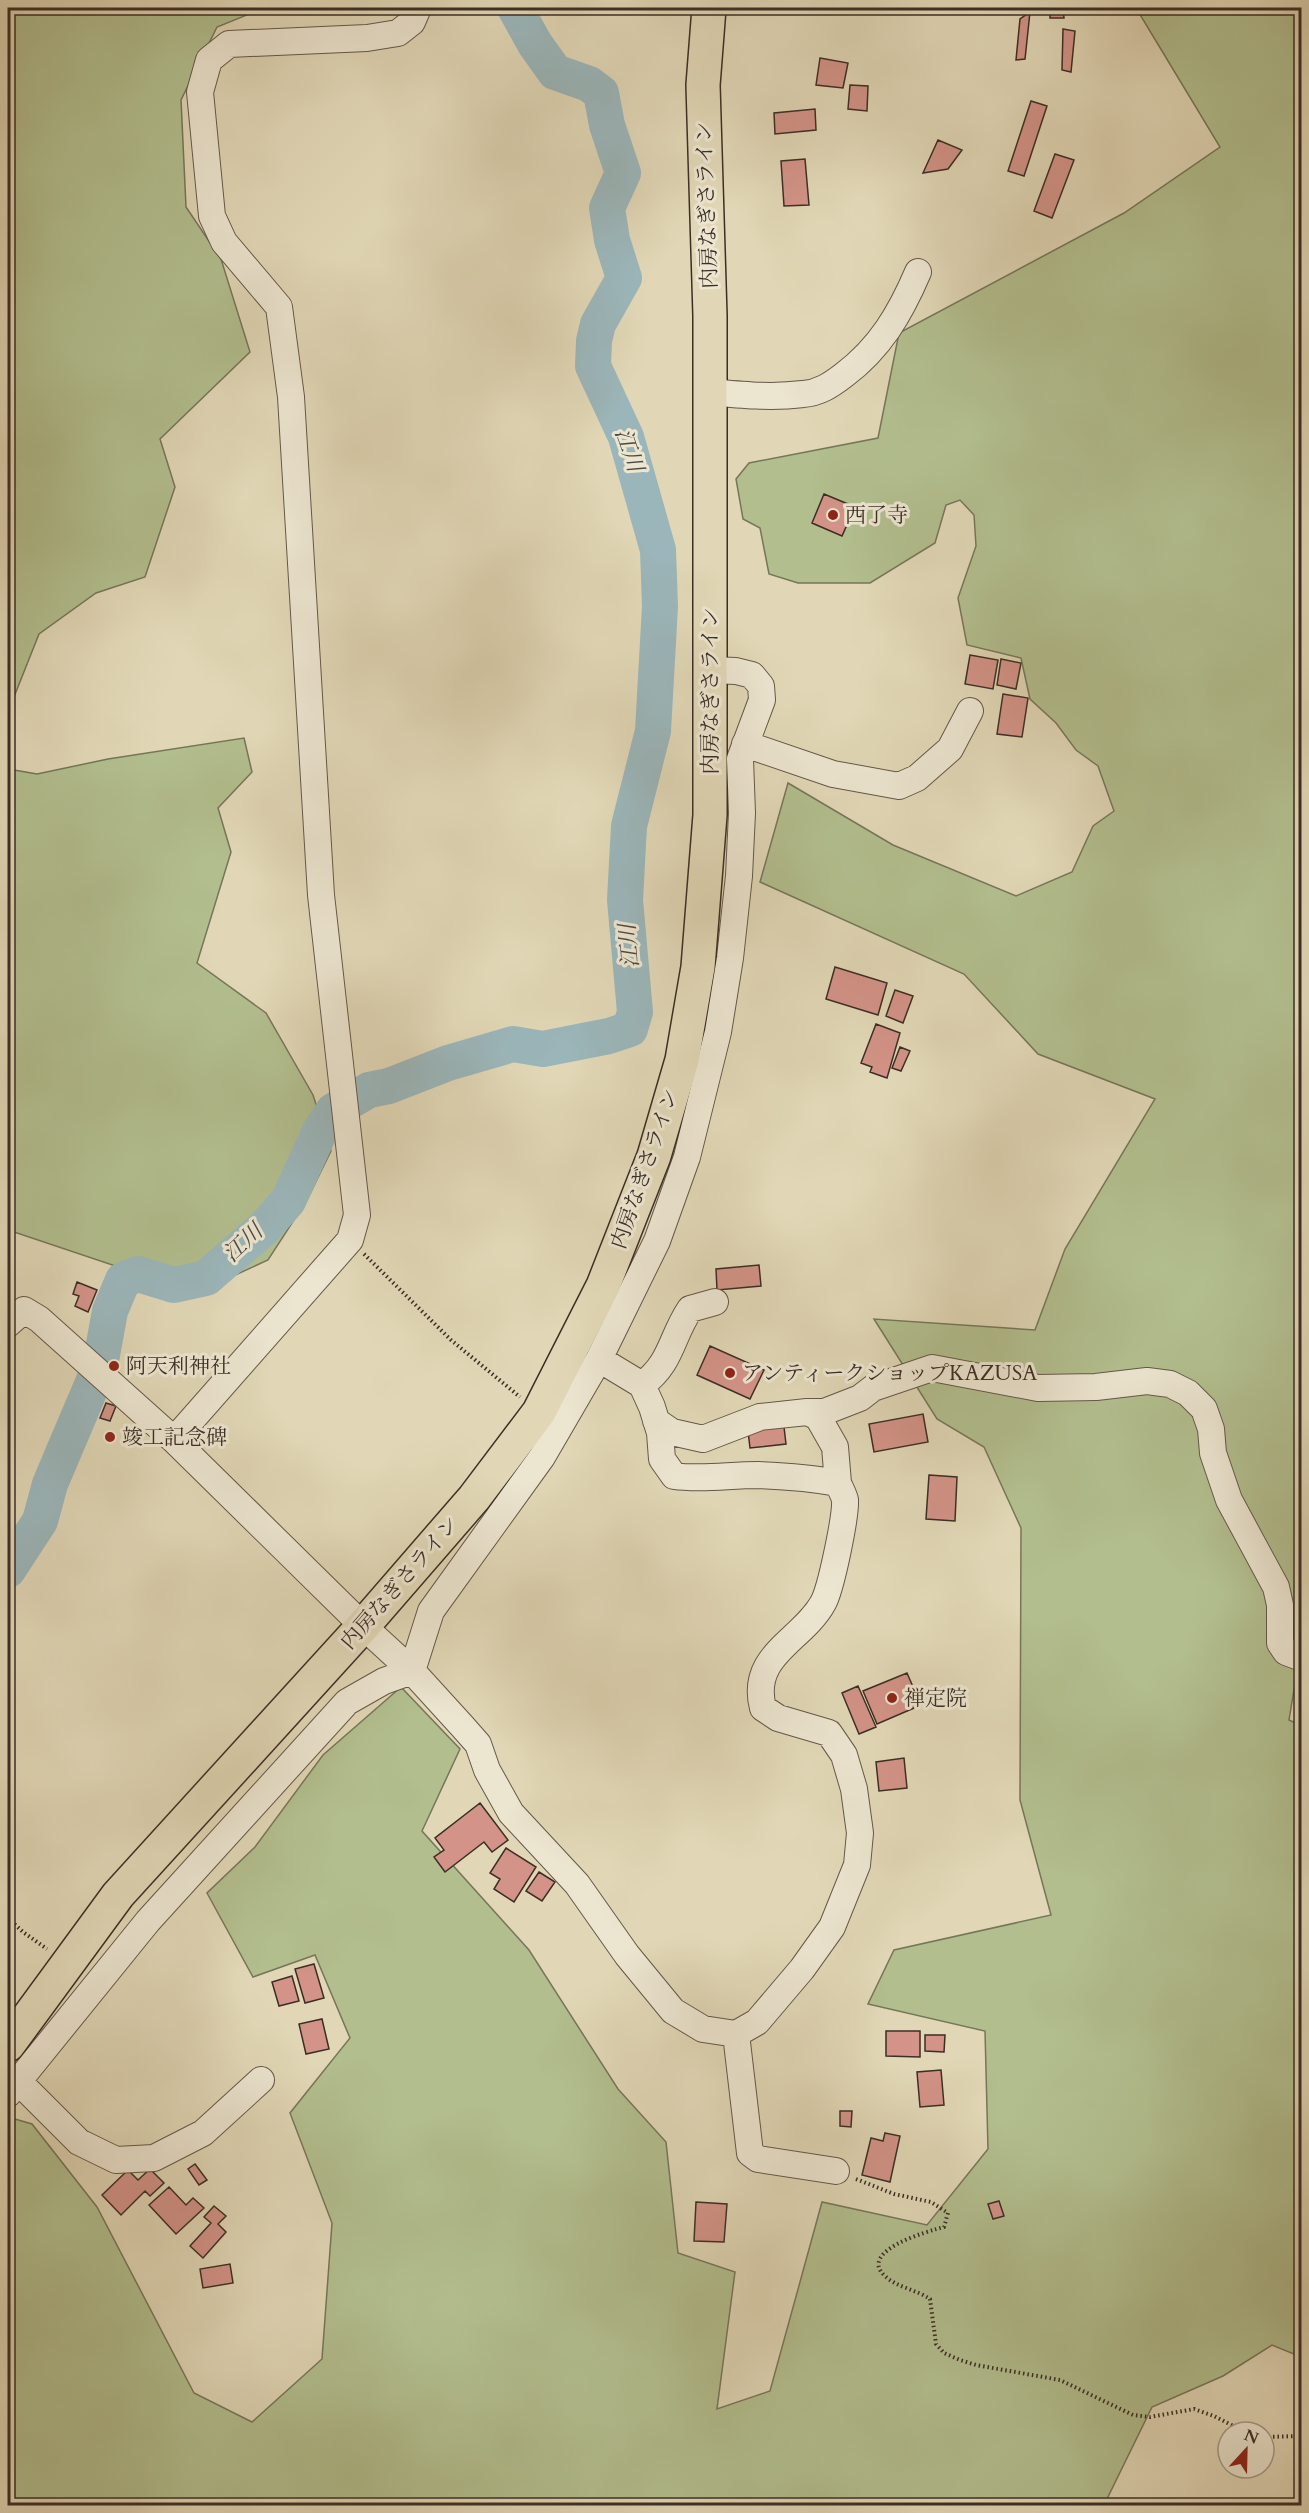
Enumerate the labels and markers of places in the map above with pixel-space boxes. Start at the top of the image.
place label: 西了寺 [845,501,908,530]
marker: 西了寺 [826,508,840,522]
place label: 阿天利神社 [126,1352,231,1381]
marker: 阿天利神社 [107,1359,121,1373]
place label: アンティークショップKAZUSA [742,1359,1037,1388]
marker: アンティークショップKAZUSA [723,1366,737,1380]
place label: 竣工記念碑 [122,1423,227,1452]
marker: 竣工記念碑 [103,1430,117,1444]
place label: 禅定院 [904,1684,967,1713]
marker: 禅定院 [885,1691,899,1705]

